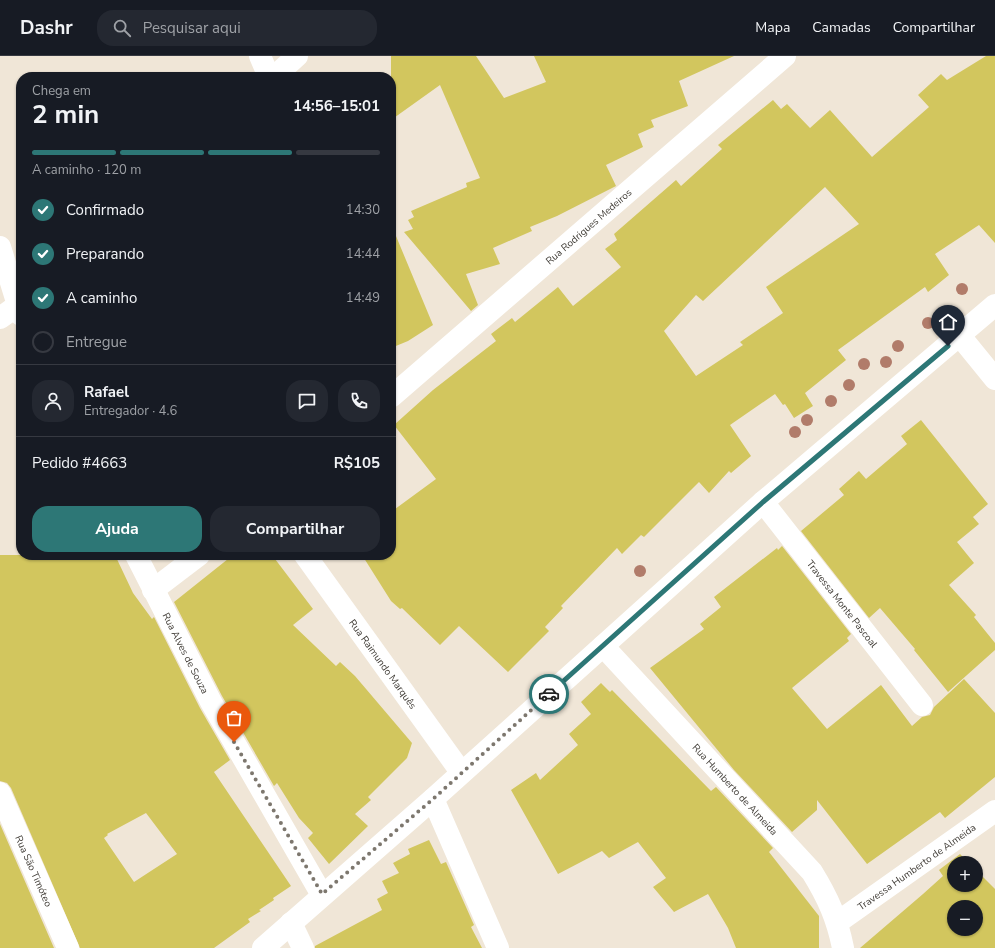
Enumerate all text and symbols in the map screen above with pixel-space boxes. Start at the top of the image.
search box [97,10,377,46]
text: Dashr [20,15,73,41]
icon: search [111,17,133,39]
text: Pesquisar aqui [143,18,241,38]
text: Mapa [755,18,790,37]
text: Camadas [812,18,871,37]
text: Compartilhar [893,18,975,37]
text: Chega em [32,82,91,100]
text: 14:56–15:01 [293,96,380,116]
text: 2 min [32,97,99,132]
text: A caminho · 120 m [32,161,141,179]
street label: Rua Rodrigues Medeiros [543,186,635,268]
icon: check [32,199,54,221]
text: Confirmado [66,200,144,220]
text: 14:30 [346,201,380,219]
icon: check [32,243,54,265]
text: Preparando [66,244,144,264]
text: 14:44 [346,245,380,263]
icon: check [32,287,54,309]
text: A caminho [66,288,137,308]
text: 14:49 [346,289,380,307]
pin [931,305,965,346]
icon: home [937,311,959,333]
text: Entregue [66,332,127,352]
button: person [32,380,74,422]
button: chat [286,380,328,422]
button: phone [338,380,380,422]
text: Rafael [84,382,129,402]
text: Entregador · 4.6 [84,402,177,420]
text: Pedido #4663 [32,453,127,473]
text: R$105 [334,453,380,473]
button: Ajuda [32,506,202,552]
button: Compartilhar [210,506,380,552]
street label: Travessa Monte Pascoal [803,557,881,651]
street label: Rua Alves de Souza [159,611,212,696]
street label: Rua Raimundo Marquês [345,617,420,712]
courier [529,674,569,714]
icon: car [538,683,560,705]
pin [217,701,251,742]
icon: bag [223,707,245,729]
street label: Rua Humberto de Almeida [689,741,781,839]
street label: Travessa Humberto de Almeida [855,821,979,914]
street label: Rua São Timóteo [11,833,55,910]
map controls [947,856,983,936]
button: + [947,856,983,892]
button: − [947,900,983,936]

